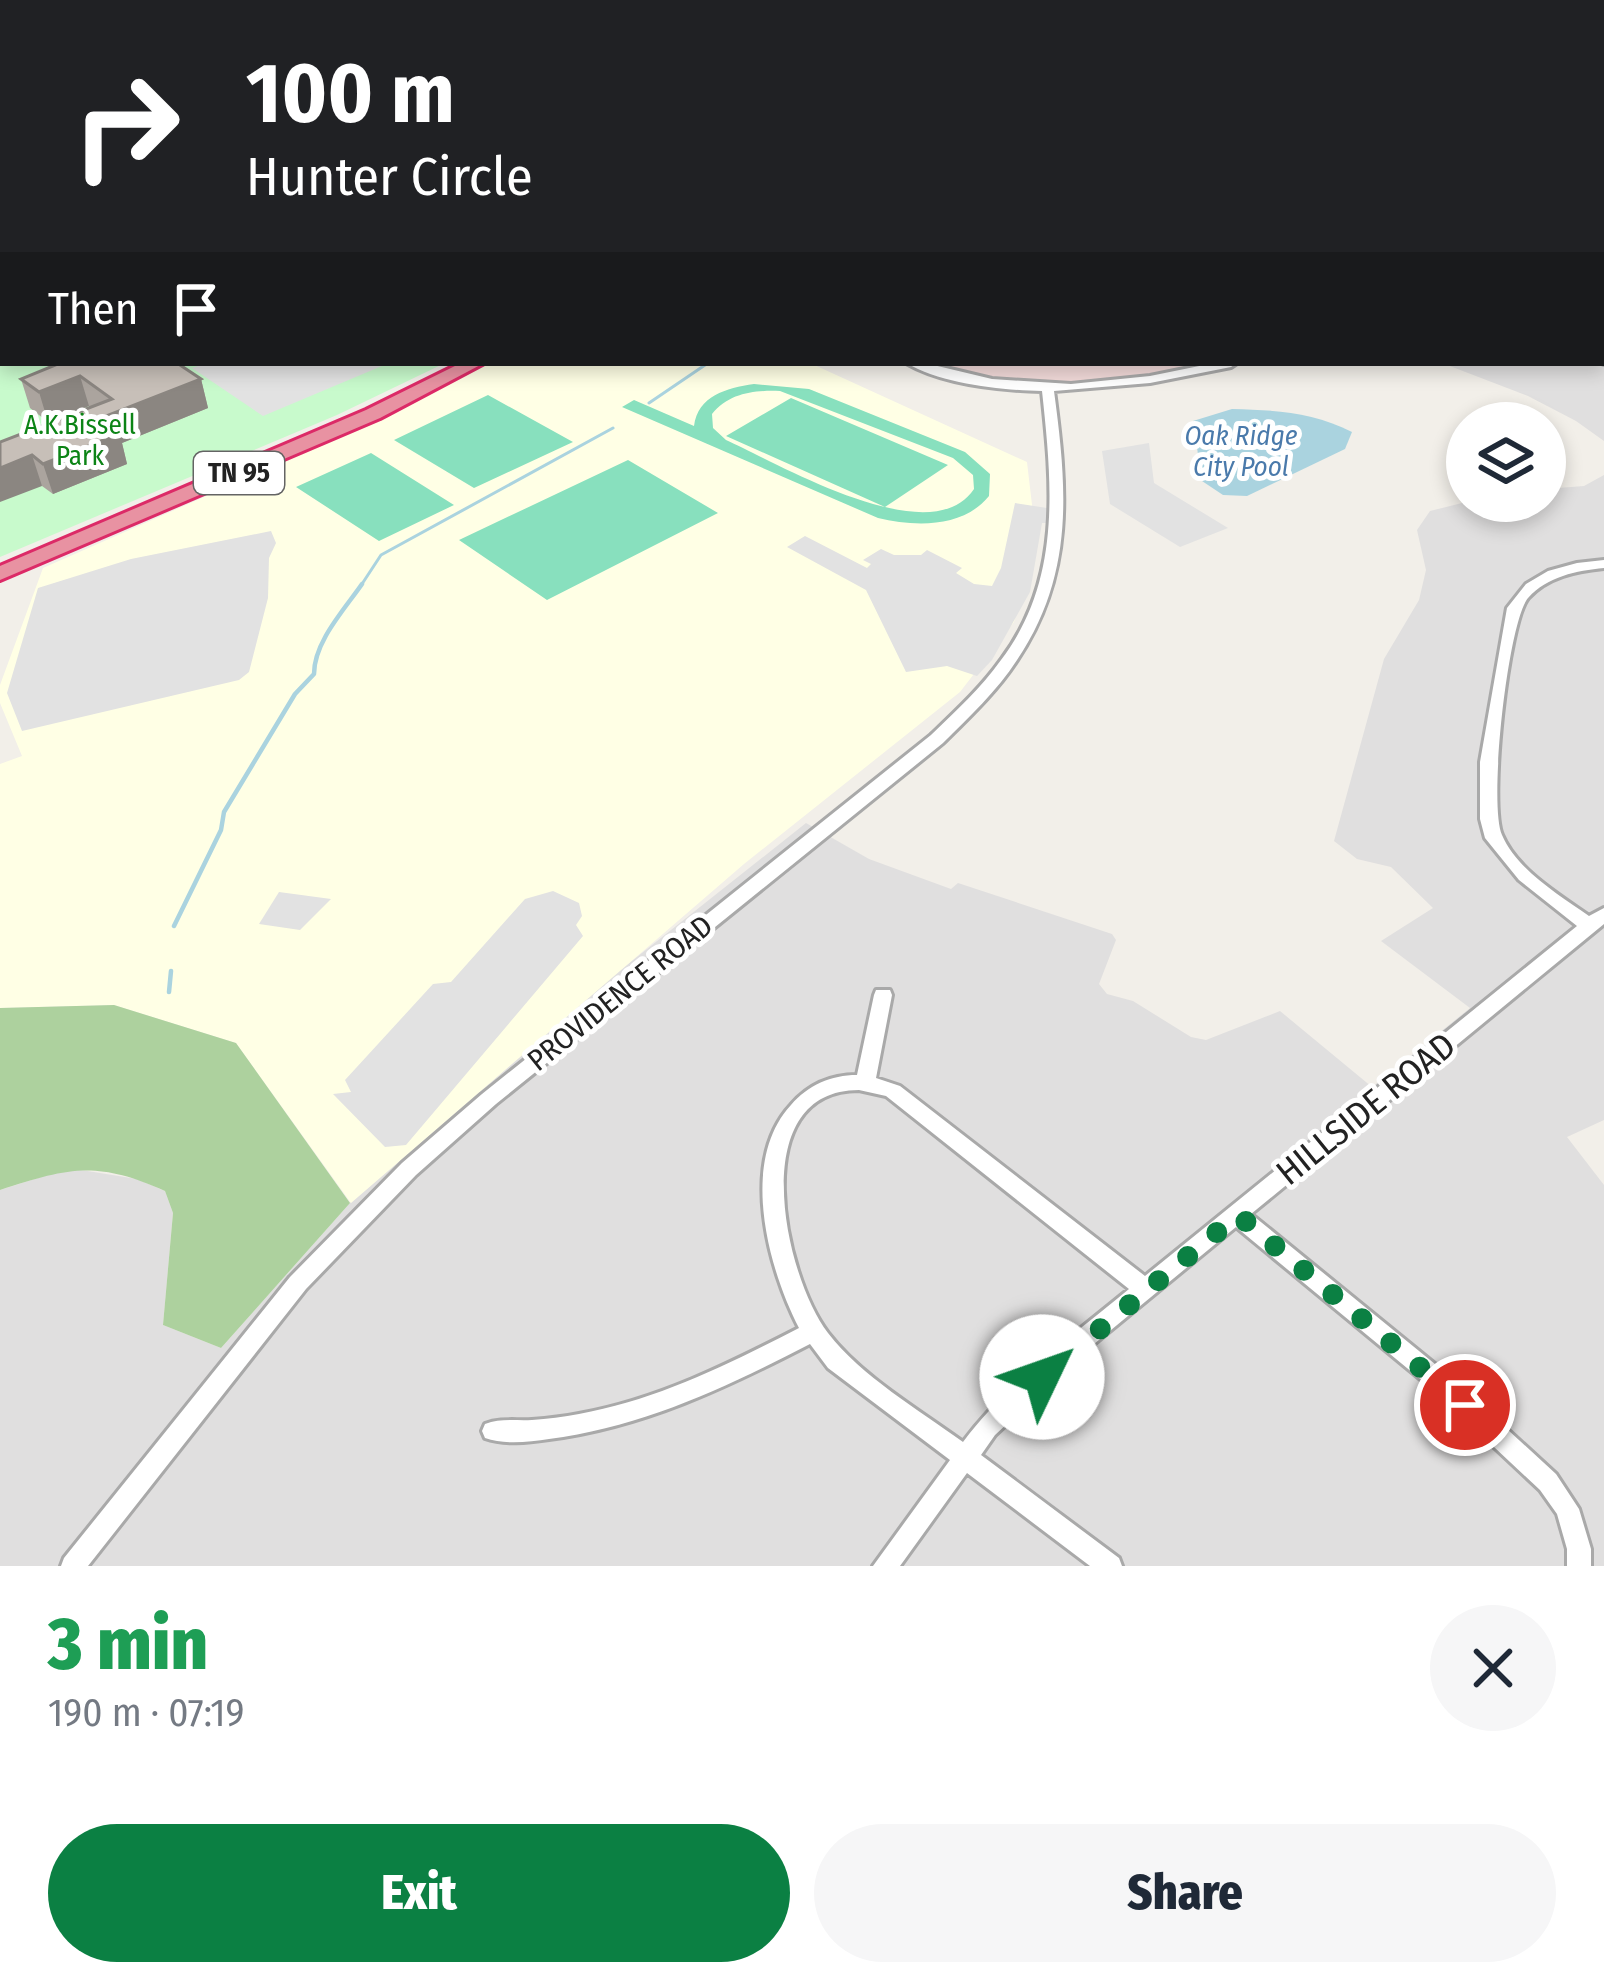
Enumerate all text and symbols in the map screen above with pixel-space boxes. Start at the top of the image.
text: 100 m [246,43,455,144]
icon: right [48,48,204,204]
text: Hunter Circle [246,145,533,209]
icon: arrive [163,276,229,342]
text: Then [48,282,139,336]
map controls [1446,402,1566,522]
button: layers [1446,402,1566,522]
park label: A.K.Bissell Park [24,409,136,472]
water label: Oak Ridge City Pool [1184,420,1298,483]
road number: TN 95 [194,452,284,494]
street label: PROVIDENCE ROAD [520,907,720,1079]
street label: HILLSIDE ROAD [1268,1023,1464,1195]
position arrow [979,1314,1105,1440]
pin [1414,1354,1516,1456]
icon: arrive [1432,1372,1498,1438]
text: 3 min [48,1602,208,1688]
button: close [1430,1605,1556,1731]
text: 190 m · 07:19 [48,1690,244,1736]
button: Exit [48,1824,790,1962]
button: Share [814,1824,1556,1962]

